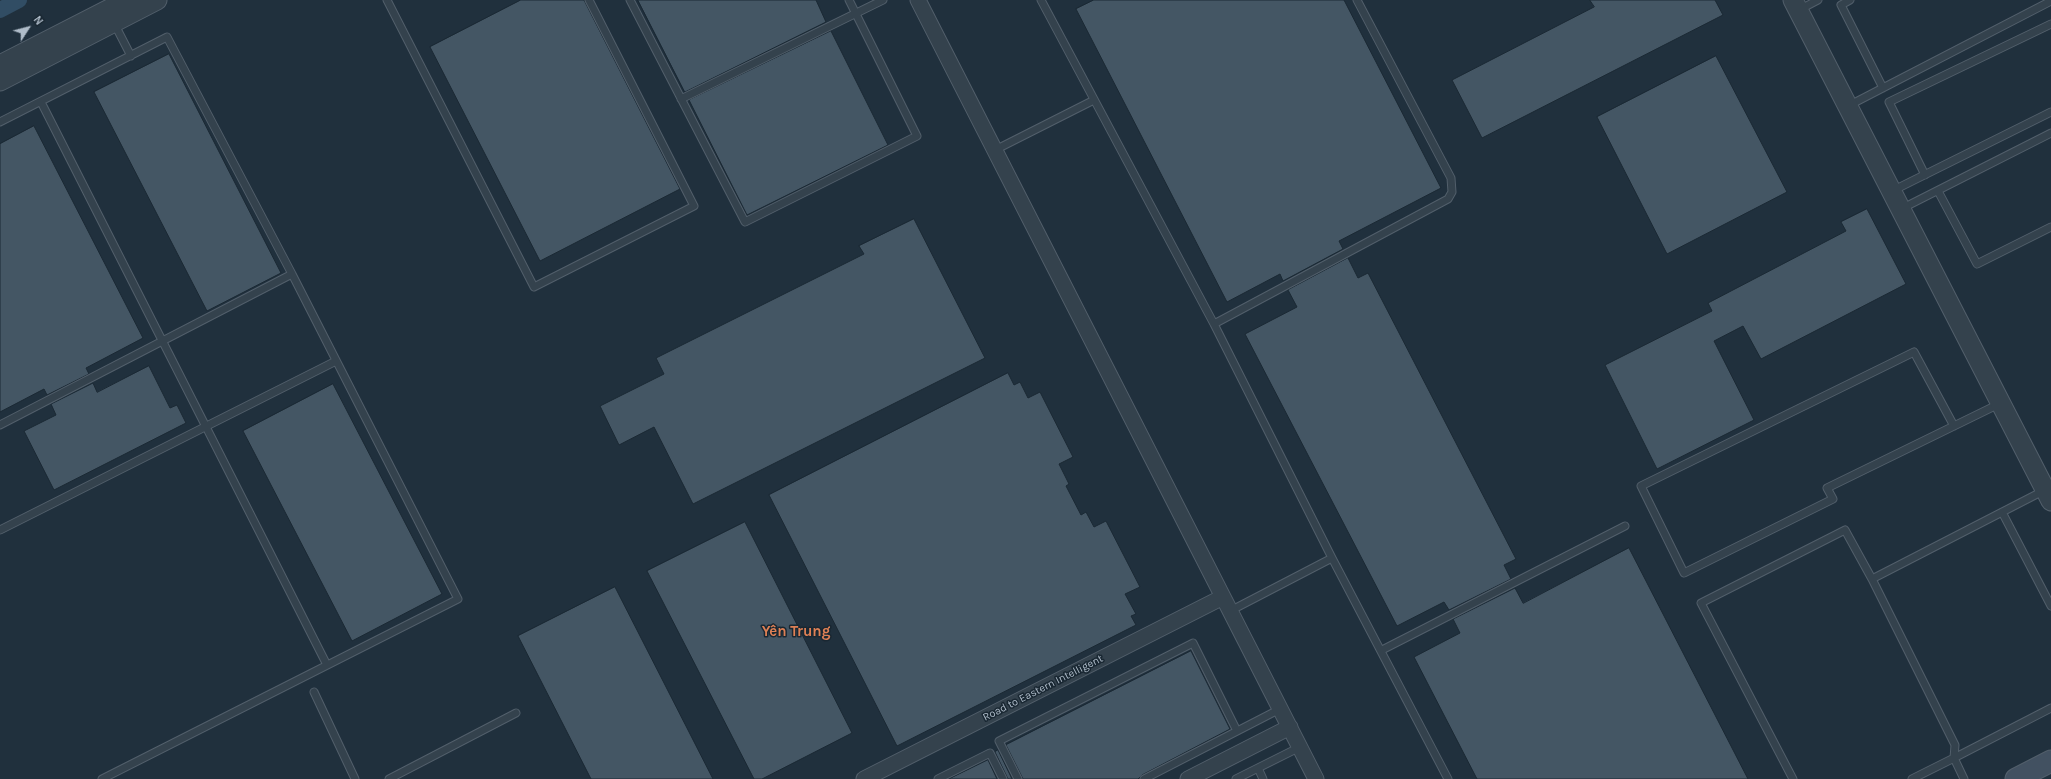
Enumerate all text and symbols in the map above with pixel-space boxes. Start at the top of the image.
north arrow [8,8,48,48]
text: N [31,14,46,28]
district label: Yên Trung [762,623,830,641]
street label: Road to Eastern Intelligent [981,652,1105,724]

